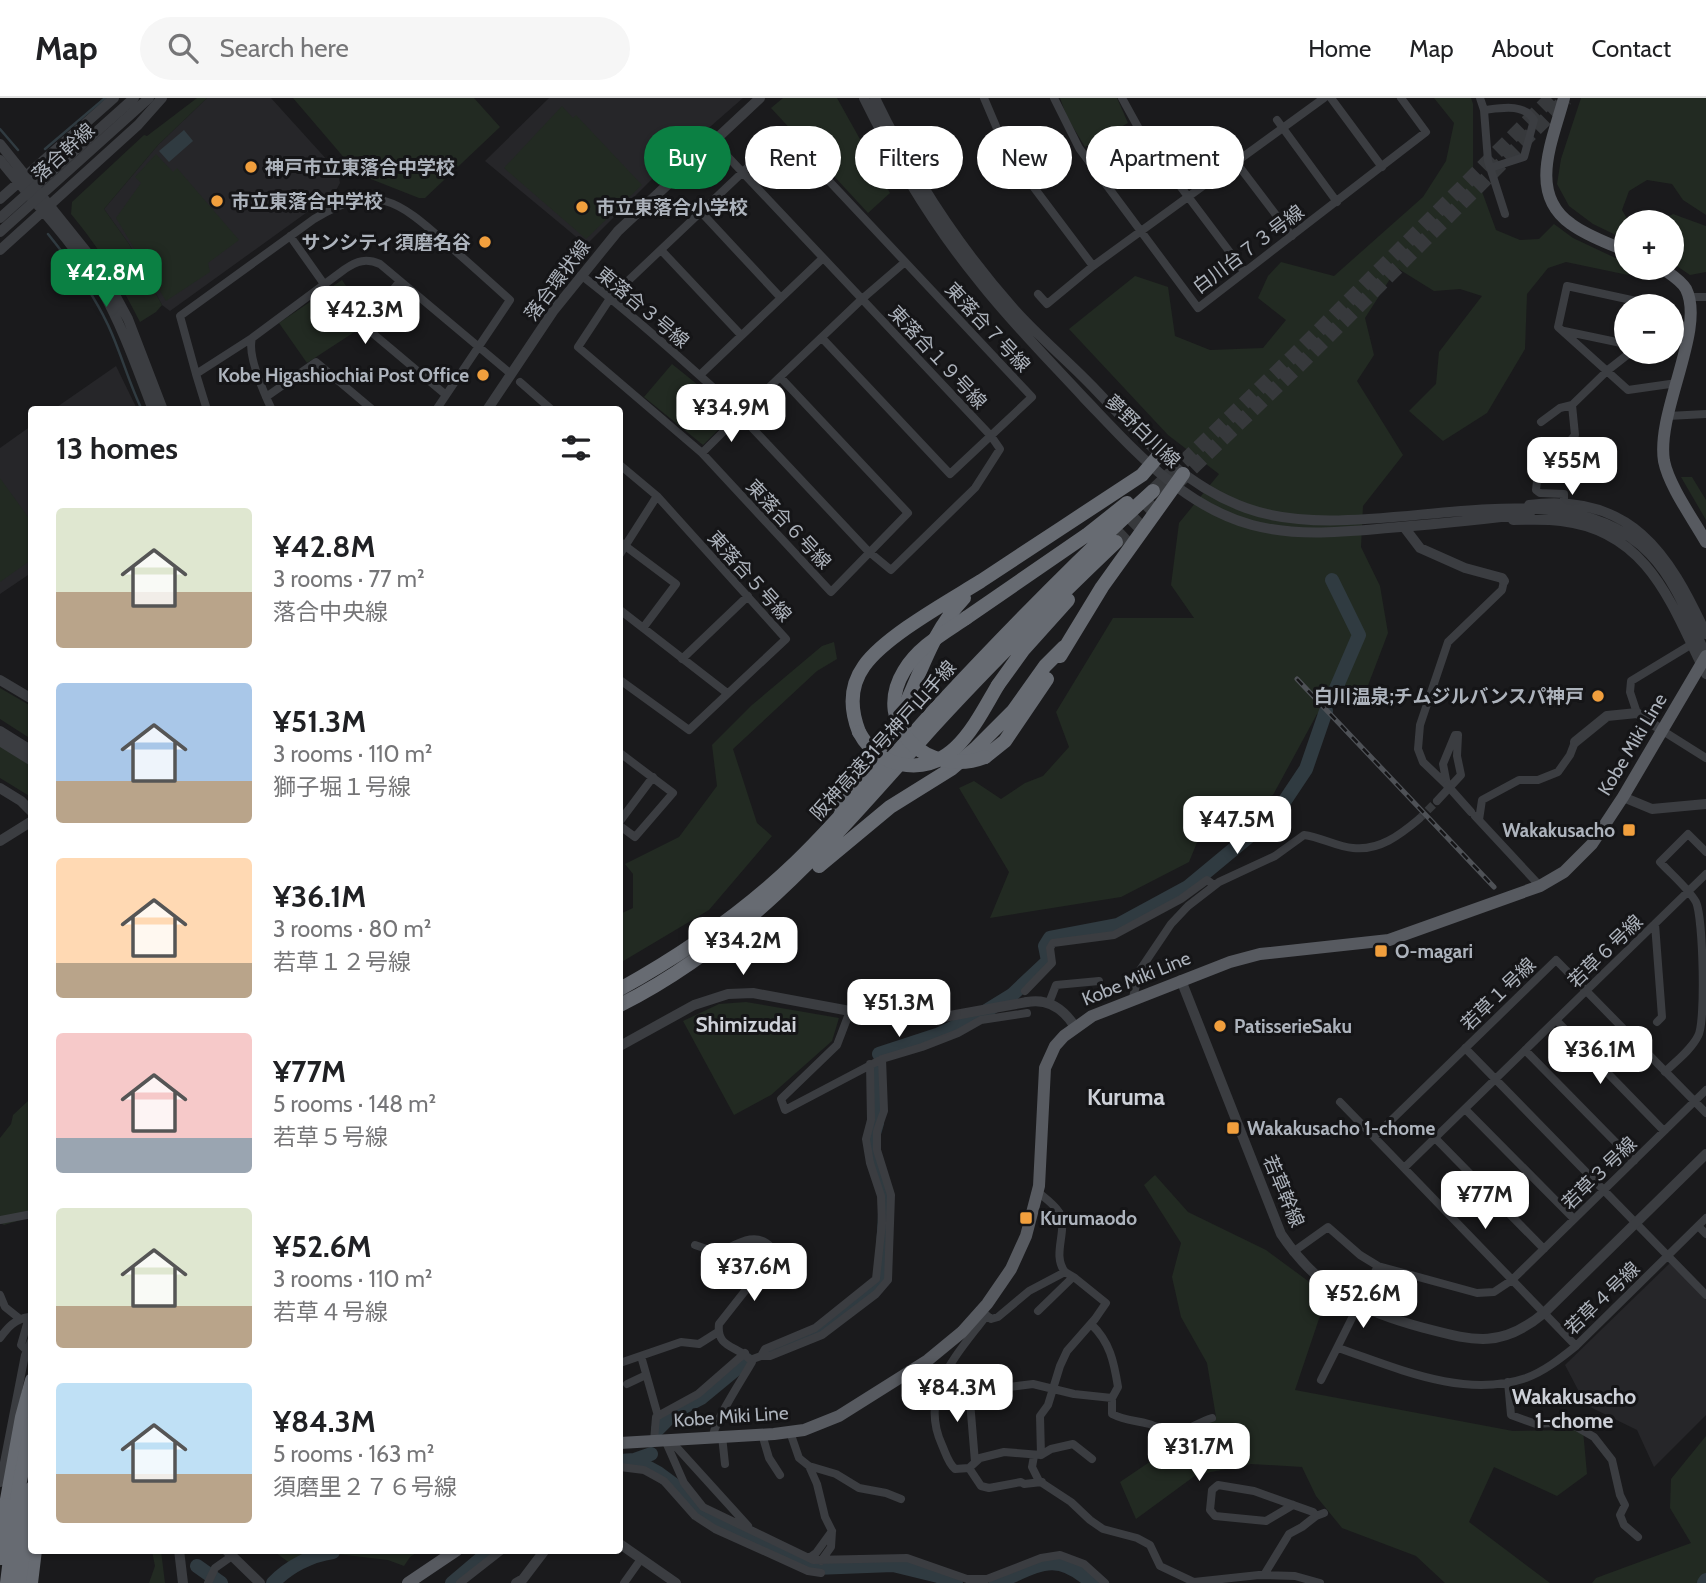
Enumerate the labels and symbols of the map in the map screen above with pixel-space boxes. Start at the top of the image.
street label: 落合幹線 [27,118,99,186]
place label: 神戸市立東落合中学校 [265,156,455,179]
marker: 神戸市立東落合中学校 [243,159,259,175]
place label: 市立東落合中学校 [231,190,383,213]
marker: 市立東落合中学校 [209,193,225,209]
place label: 市立東落合小学校 [596,196,748,219]
marker: 市立東落合小学校 [574,199,590,215]
street label: 白川台７３号線 [1188,200,1308,299]
place label: サンシティ須磨名谷 [301,231,471,254]
marker: サンシティ須磨名谷 [477,234,493,250]
street label: 落合環状線 [520,235,595,325]
pin: ¥42.8M [49,250,163,309]
street label: 東落合３号線 [592,262,694,353]
street label: 東落合７号線 [940,278,1035,377]
pin: ¥42.3M [308,286,422,346]
street label: 東落合１９号線 [884,301,991,414]
place label: Kobe Higashiochiai Post Office [218,364,469,387]
marker: Kobe Higashiochiai Post Office [475,367,491,383]
pin: ¥34.9M [674,384,788,444]
street label: 夢野白川線 [1100,390,1185,473]
pin: ¥55M [1531,438,1613,497]
street label: 東落合６号線 [741,475,836,574]
street label: 東落合５号線 [703,526,796,626]
street label: 阪神高速31号神戸山手線 [806,656,961,825]
place label: 白川温泉;チムジルバンスパ神戸 [1313,685,1584,708]
marker: 白川温泉;チムジルバンスパ神戸 [1590,688,1606,704]
street label: Kobe Miki Line [1593,689,1672,800]
pin: ¥47.5M [1180,796,1294,856]
place label: Wakakusacho [1502,819,1615,842]
marker: Wakakusacho [1621,822,1637,838]
street label: 若草６号線 [1563,910,1648,993]
pin: ¥34.2M [686,918,800,977]
place label: O-magari [1395,940,1473,963]
marker: O-magari [1373,943,1389,959]
street label: Kobe Miki Line [1079,946,1194,1011]
street label: 若草１号線 [1456,953,1541,1036]
pin: ¥51.3M [842,979,956,1039]
district label: Shimizudai [696,1012,796,1037]
place label: PatisserieSaku [1234,1015,1352,1038]
marker: PatisserieSaku [1212,1018,1228,1034]
pin: ¥36.1M [1543,1026,1657,1086]
district label: Kuruma [1087,1083,1166,1111]
place label: Wakakusacho 1-chome [1247,1117,1435,1140]
marker: Wakakusacho 1-chome [1225,1120,1241,1136]
street label: 若草３号線 [1557,1132,1642,1215]
street label: 若草幹線 [1258,1152,1309,1231]
pin: ¥77M [1444,1172,1526,1231]
place label: Kurumaodo [1040,1207,1137,1230]
marker: Kurumaodo [1018,1210,1034,1226]
pin: ¥37.6M [697,1244,811,1303]
street label: 若草４号線 [1560,1257,1645,1340]
pin: ¥52.6M [1306,1270,1420,1330]
pin: ¥84.3M [900,1364,1014,1424]
district label: Wakakusacho 1-chome [1512,1384,1636,1433]
street label: Kobe Miki Line [673,1401,790,1432]
pin: ¥31.7M [1142,1424,1256,1483]

